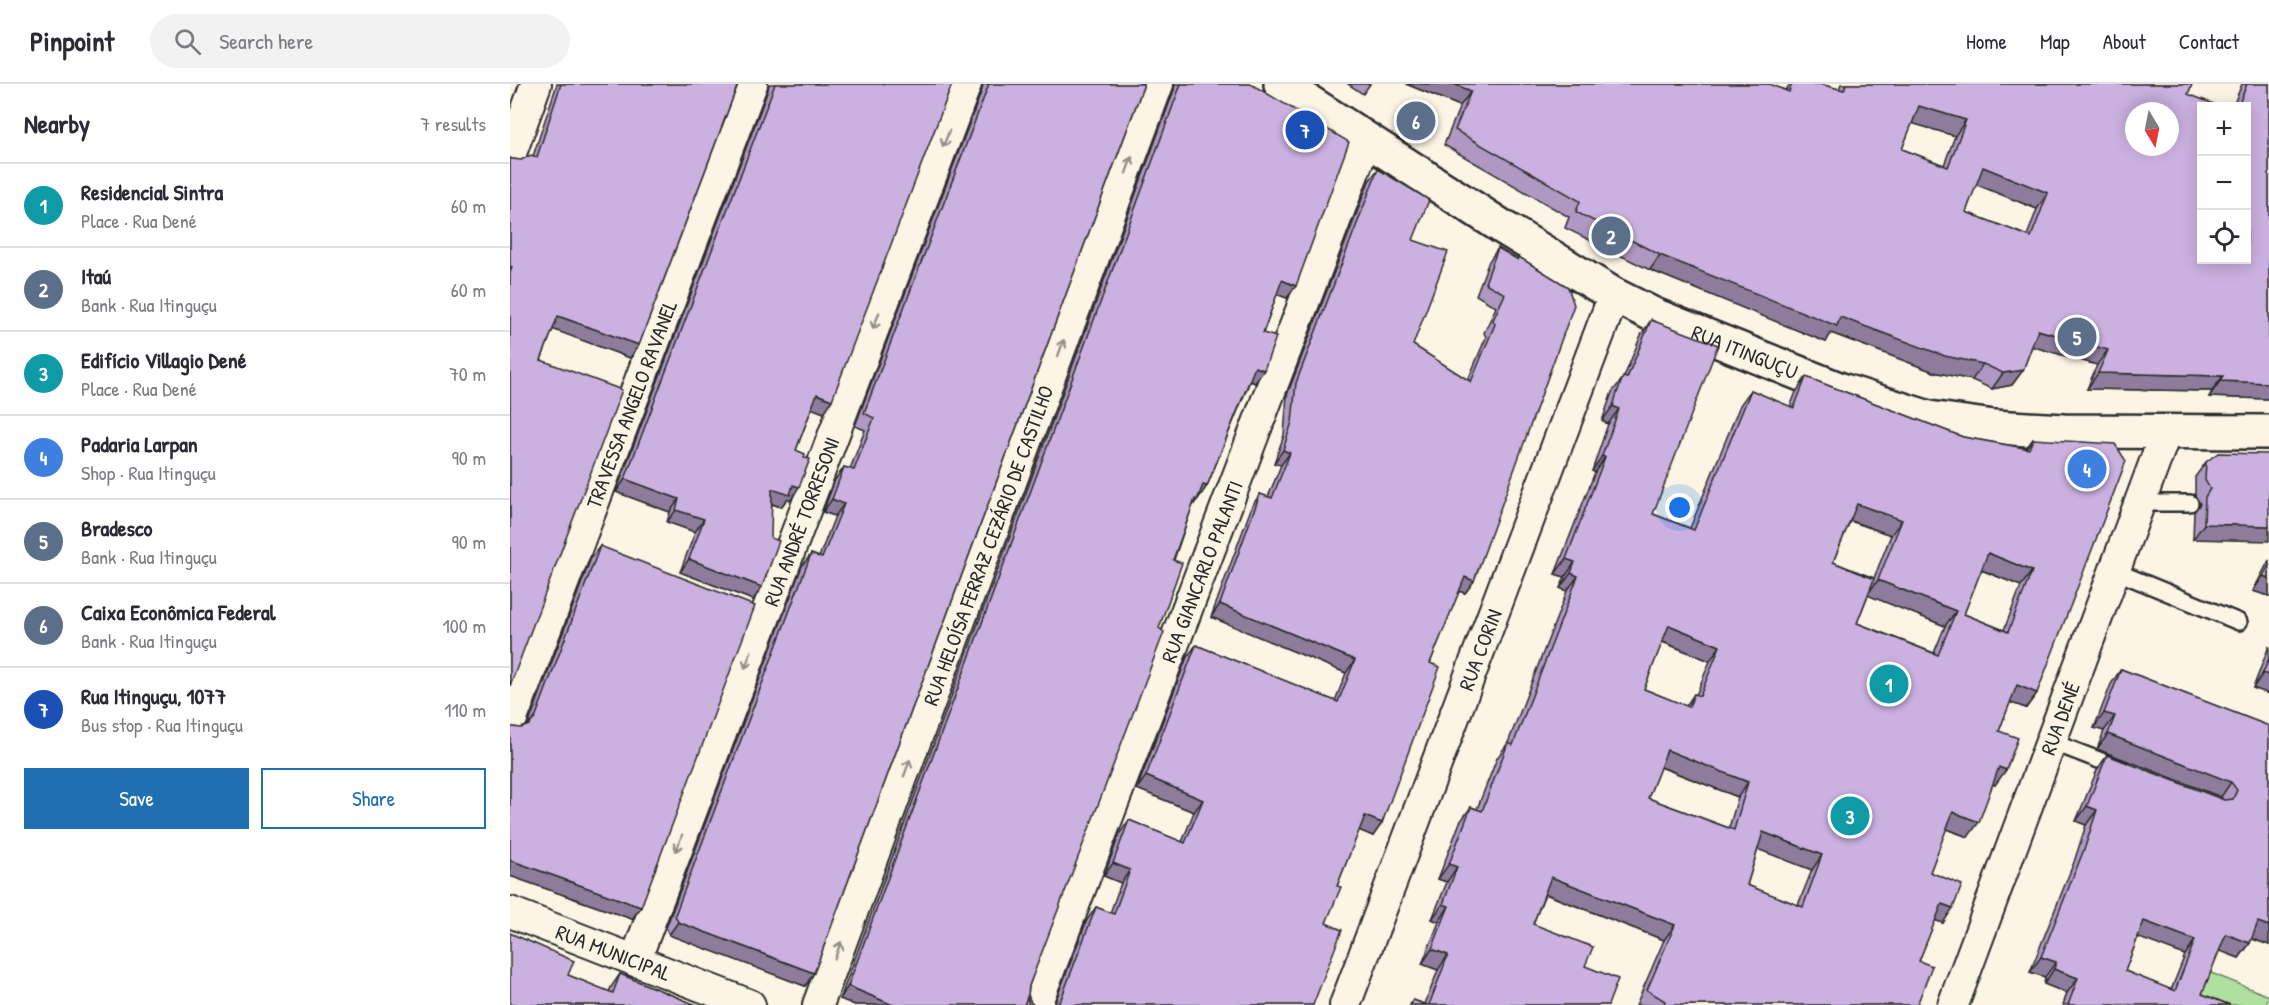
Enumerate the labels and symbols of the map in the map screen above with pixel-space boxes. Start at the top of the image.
pin: 6 [1396,99,1436,144]
north arrow [2125,102,2179,156]
pin: 7 [1286,108,1324,152]
one-way arrow [939,129,950,148]
one-way arrow [1124,156,1135,175]
pin: 2 [1592,214,1630,258]
street label: TRAVESSA ANGELO RAVANEL [578,296,684,512]
one-way arrow [870,311,881,330]
pin: 5 [2058,314,2096,360]
street label: RUA ITINGUÇU [1688,317,1802,386]
one-way arrow [1057,339,1068,358]
street label: RUA HELOÍSA FERRAZ CEZÁRIO DE CASTILHO [915,381,1060,709]
street label: RUA ANDRÉ TORRESONI [756,433,846,610]
pin: 4 [2068,446,2106,492]
street label: RUA GIANCARLO PALANTI [1153,476,1249,667]
your location [1665,493,1694,522]
street label: RUA CORIN [1451,605,1508,695]
one-way arrow [741,651,752,669]
pin: 1 [1870,662,1908,706]
street label: RUA DENÉ [2033,678,2086,759]
one-way arrow [902,759,913,777]
pin: 3 [1830,794,1870,838]
one-way arrow [673,833,684,852]
street label: RUA MUNICIPAL [552,917,675,988]
one-way arrow [834,941,845,960]

